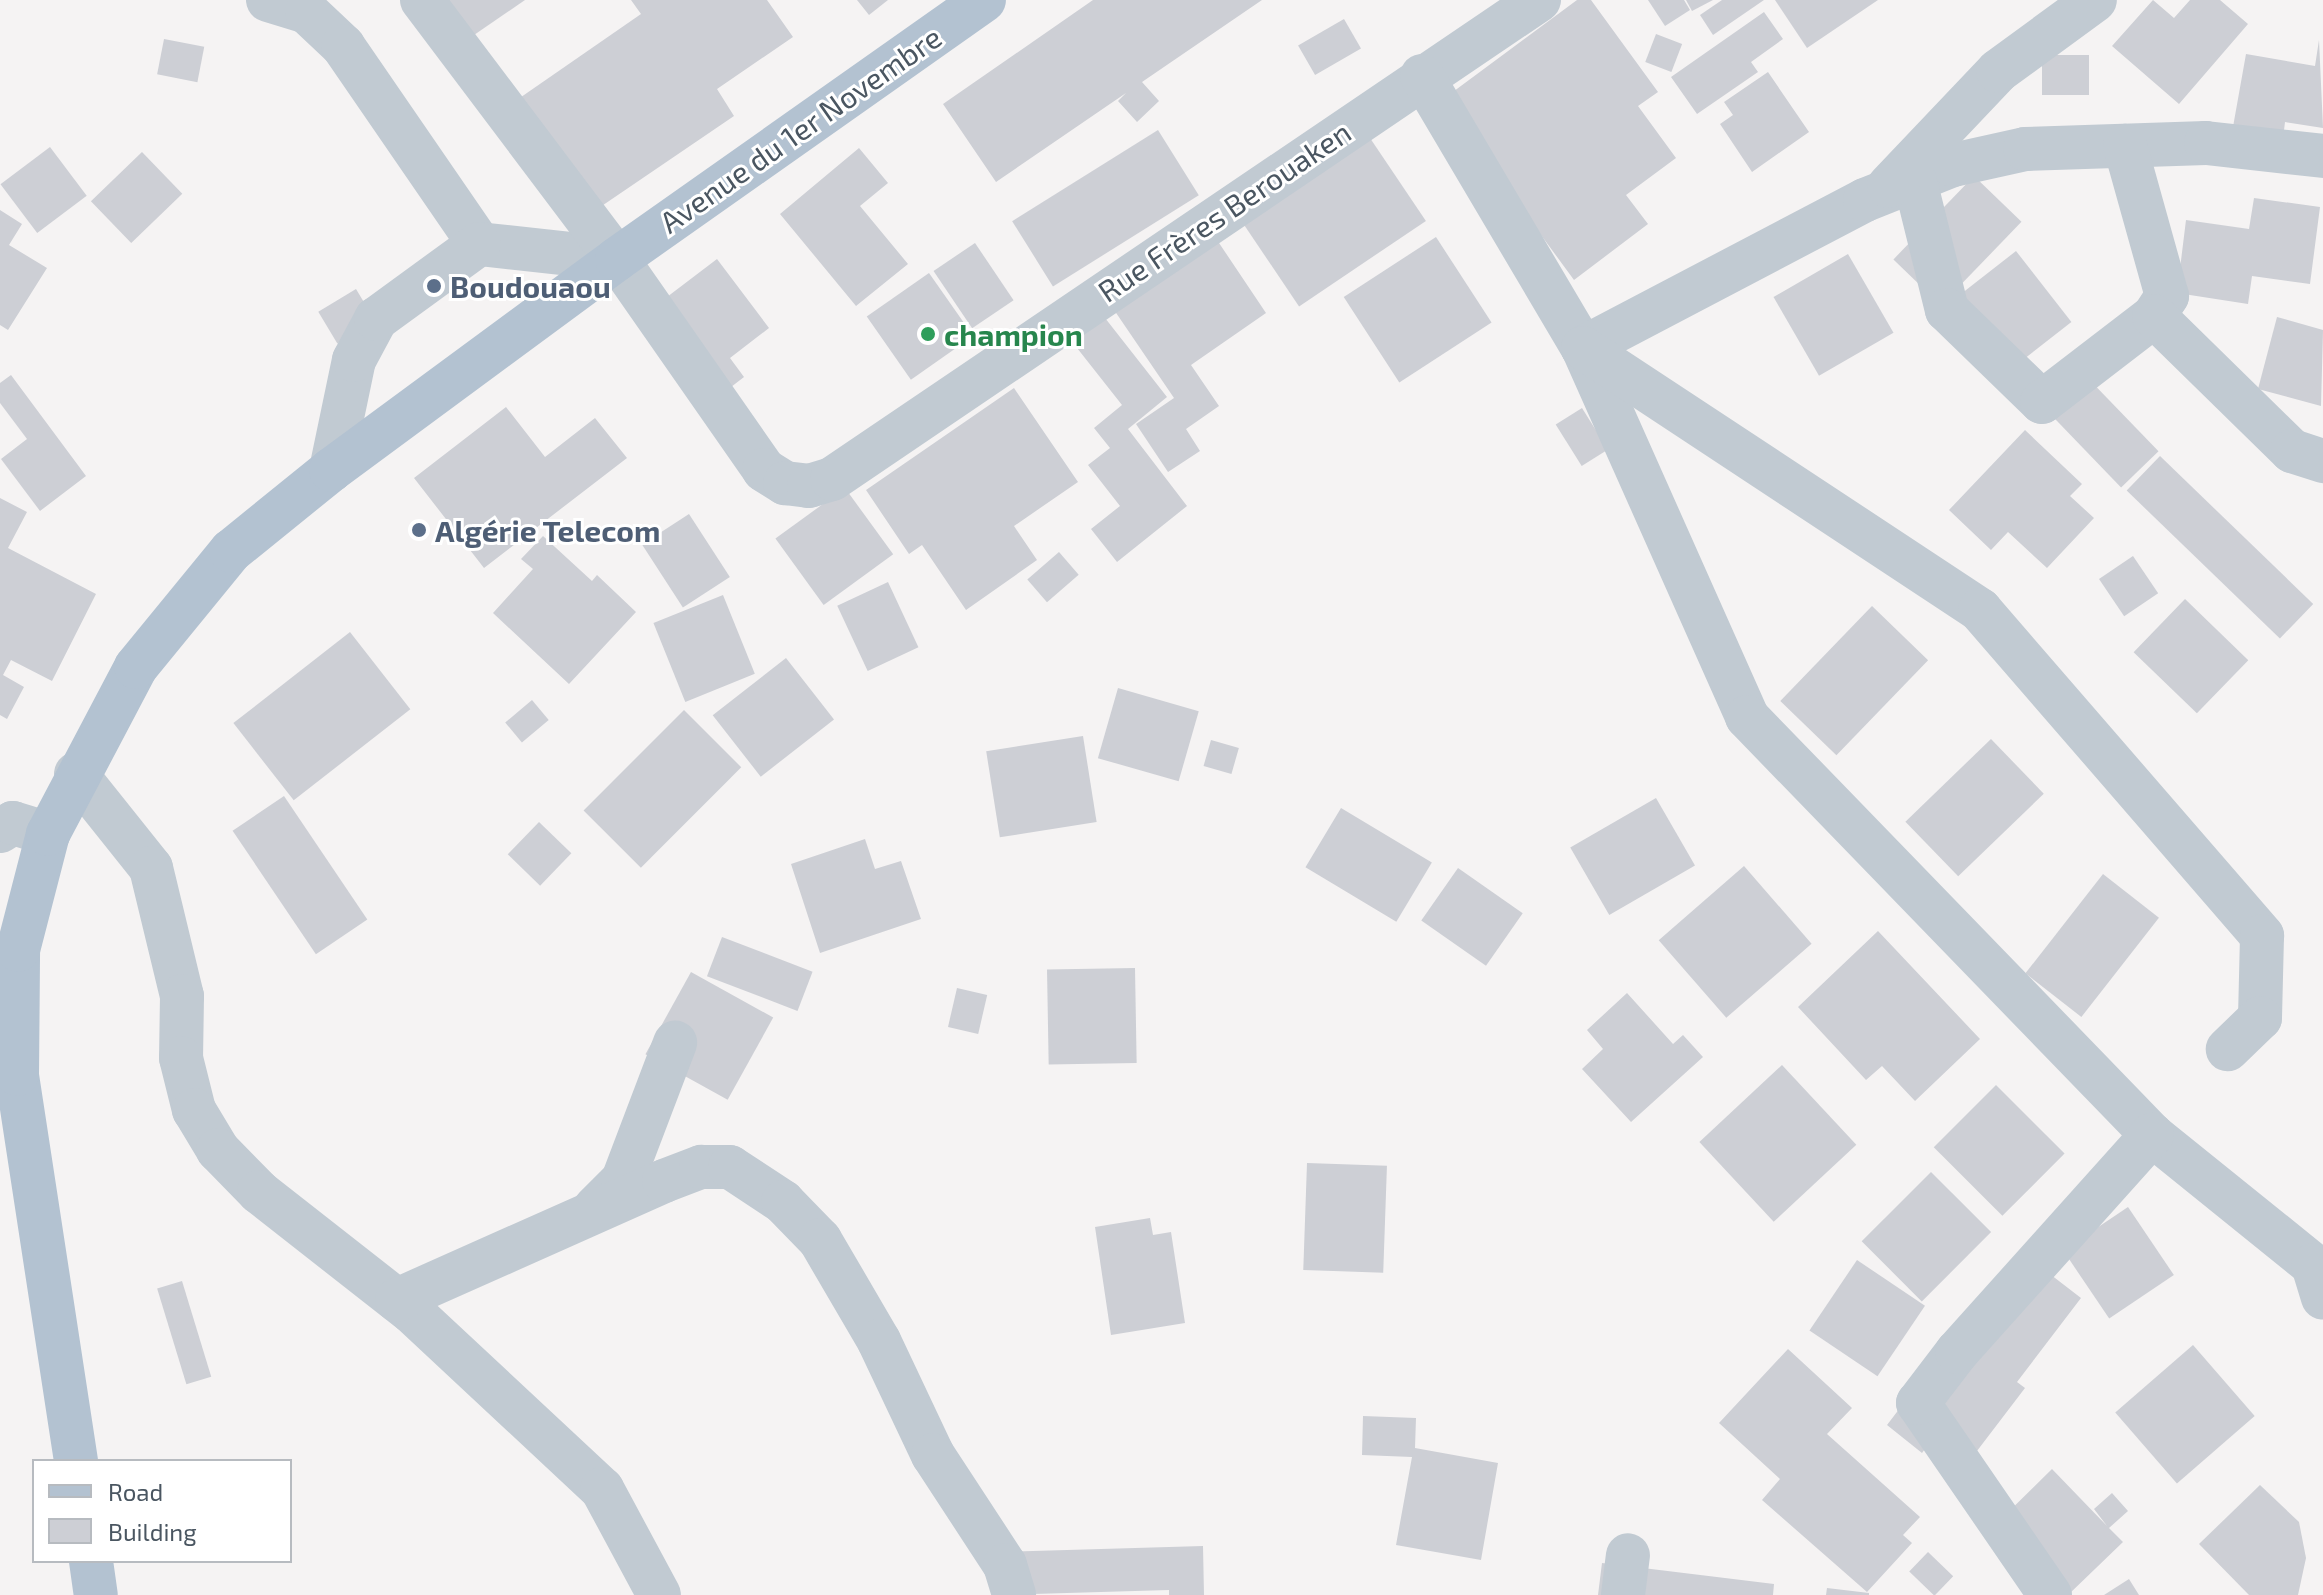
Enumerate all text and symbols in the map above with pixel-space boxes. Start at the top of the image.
street label: Avenue du 1er Novembre [652,18,948,240]
street label: Rue Frères Berouaken [1091,113,1357,309]
place label: Boudouaou [450,268,611,304]
marker: Boudouaou [425,277,443,295]
place label: champion [944,316,1083,352]
marker: champion [919,325,937,343]
place label: Algérie Telecom [435,512,661,548]
marker: Algérie Telecom [410,521,428,539]
legend [32,1459,292,1563]
text: Road [108,1477,163,1506]
text: Building [108,1517,197,1546]

